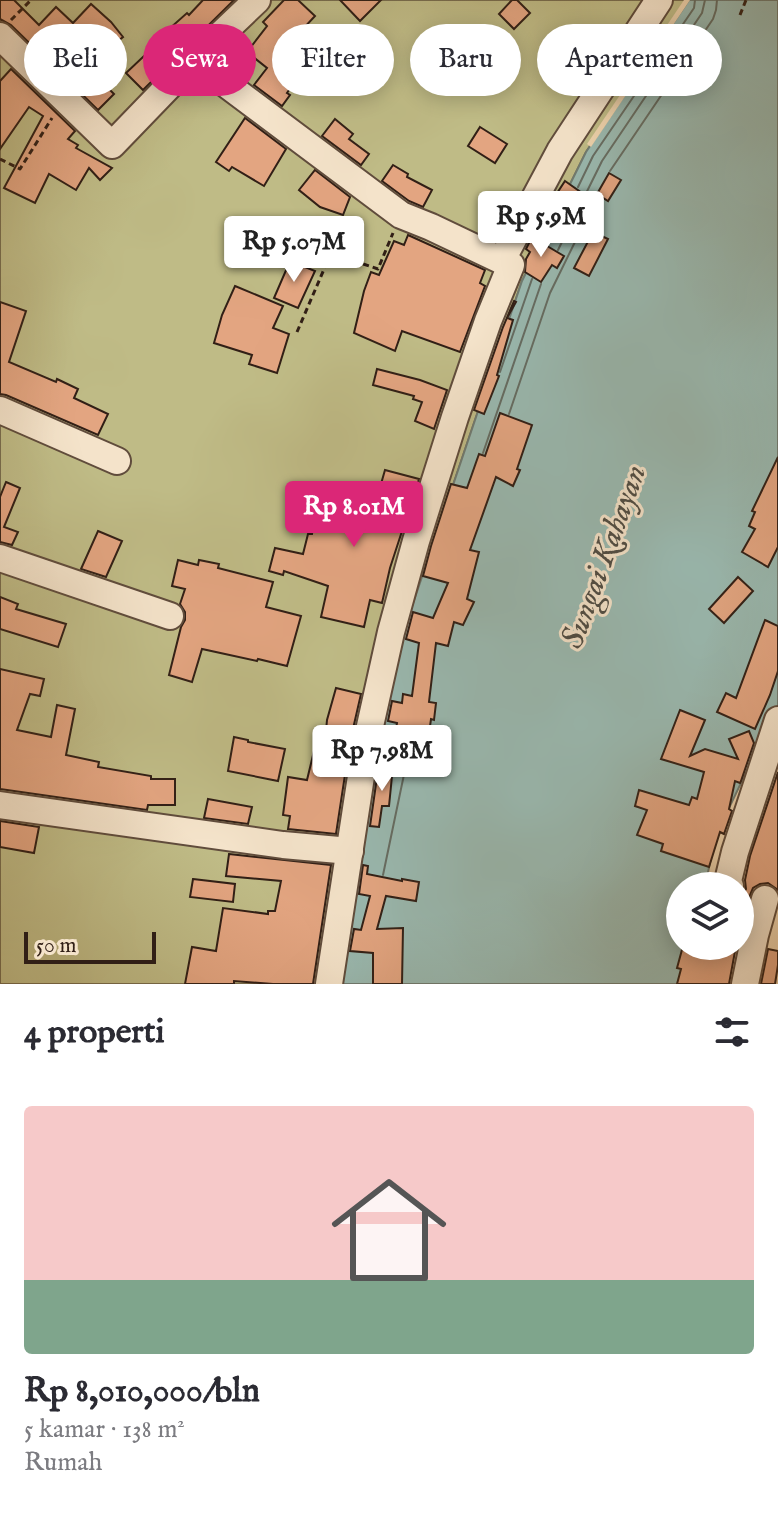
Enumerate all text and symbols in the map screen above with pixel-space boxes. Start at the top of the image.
chip: Beli [24,24,127,96]
chip: Sewa [143,24,256,96]
chip: Filter [272,24,394,96]
chip: Baru [410,24,521,96]
chip: Apartemen [537,24,722,96]
pin: Rp 5.9M [467,191,615,259]
text: Rp 5.9M [496,200,586,233]
pin: Rp 5.07M [211,216,377,284]
text: Rp 5.07M [242,225,346,258]
water label: Sungai Kahayan [553,460,657,654]
pin: Rp 8.01M [271,481,437,549]
text: Rp 8.01M [303,490,405,523]
pin: Rp 7.98M [299,725,465,793]
text: Rp 7.98M [330,734,434,767]
map controls [666,872,754,960]
button: layers [666,872,754,960]
scale bar [24,928,156,964]
text: 50 m [36,932,77,960]
icon: filters [710,1010,754,1054]
text: 4 properti [24,1011,165,1054]
icon: home [317,1158,461,1302]
text: Rp 8,010,000/bln [24,1370,260,1413]
text: 5 kamar · 138 m² [24,1413,185,1446]
text: Rumah [24,1446,102,1479]

